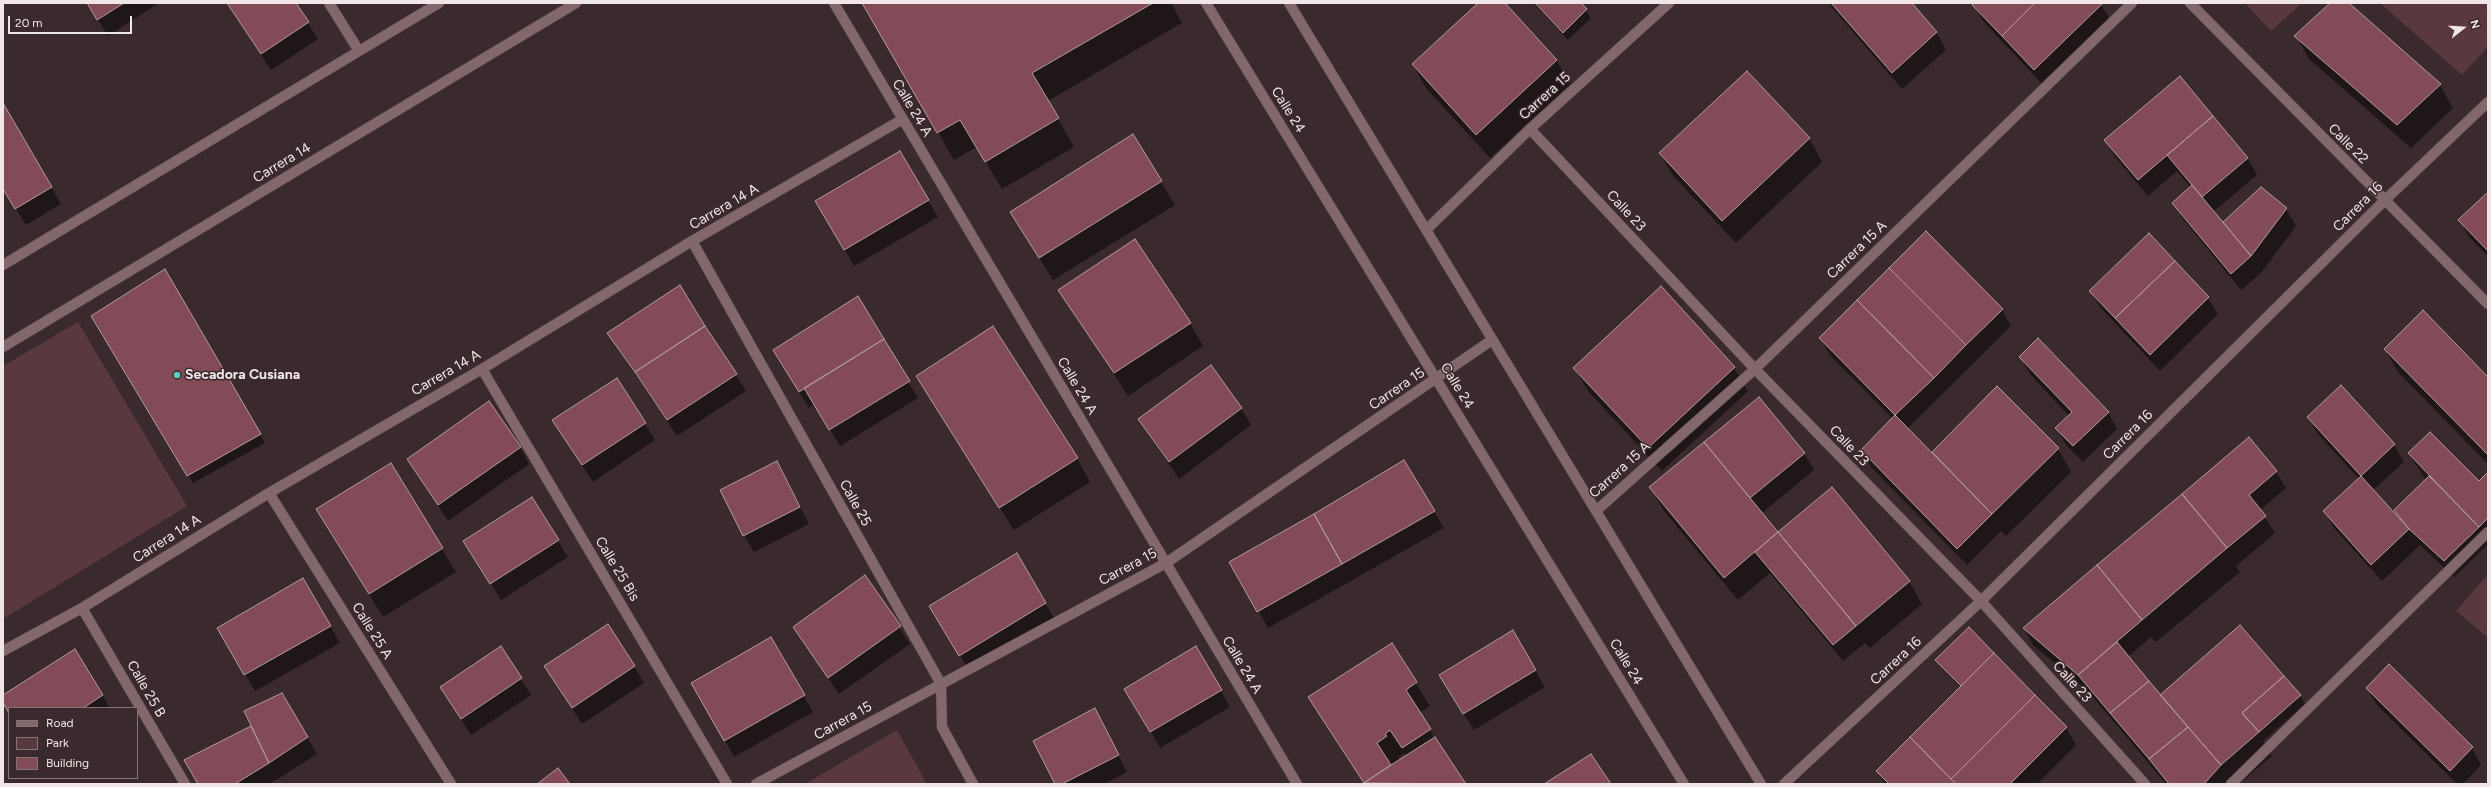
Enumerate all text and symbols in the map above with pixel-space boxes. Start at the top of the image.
scale bar [10,8,134,34]
north arrow [2443,8,2483,48]
text: 20 m [15,16,43,30]
text: N [2467,18,2482,30]
street label: Carrera 15 [1516,69,1574,123]
street label: Calle 24 A [888,76,936,140]
street label: Calle 24 [1267,84,1309,136]
street label: Calle 22 [2324,120,2372,168]
street label: Carrera 14 [250,139,314,187]
street label: Carrera 16 [2330,179,2386,235]
street label: Carrera 14 A [686,180,762,234]
street label: Calle 23 [1603,187,1649,235]
street label: Carrera 15 A [1824,217,1890,283]
street label: Carrera 14 A [408,346,484,400]
street label: Calle 24 A [1053,354,1101,418]
street label: Calle 24 [1437,360,1477,412]
street label: Carrera 15 [1366,364,1428,414]
place label: Secadora Cusiana [185,367,300,383]
marker: Secadora Cusiana [172,370,182,380]
street label: Carrera 16 [2100,407,2156,463]
street label: Calle 23 [1826,422,1872,470]
street label: Carrera 15 A [1586,438,1654,502]
street label: Calle 25 [835,477,875,529]
street label: Carrera 14 A [130,511,204,567]
street label: Calle 25 Bis [591,534,643,604]
street label: Carrera 15 [1096,545,1160,589]
street label: Calle 25 A [348,600,396,662]
street label: Calle 24 A [1218,633,1266,697]
street label: Carrera 16 [1867,633,1925,689]
street label: Calle 24 [1606,636,1646,688]
street label: Calle 25 B [123,658,169,720]
street label: Calle 23 [2049,658,2095,706]
street label: Carrera 15 [811,698,875,744]
legend [8,707,138,779]
text: Road [46,716,74,730]
text: Park [46,736,69,750]
text: Building [46,756,89,770]

